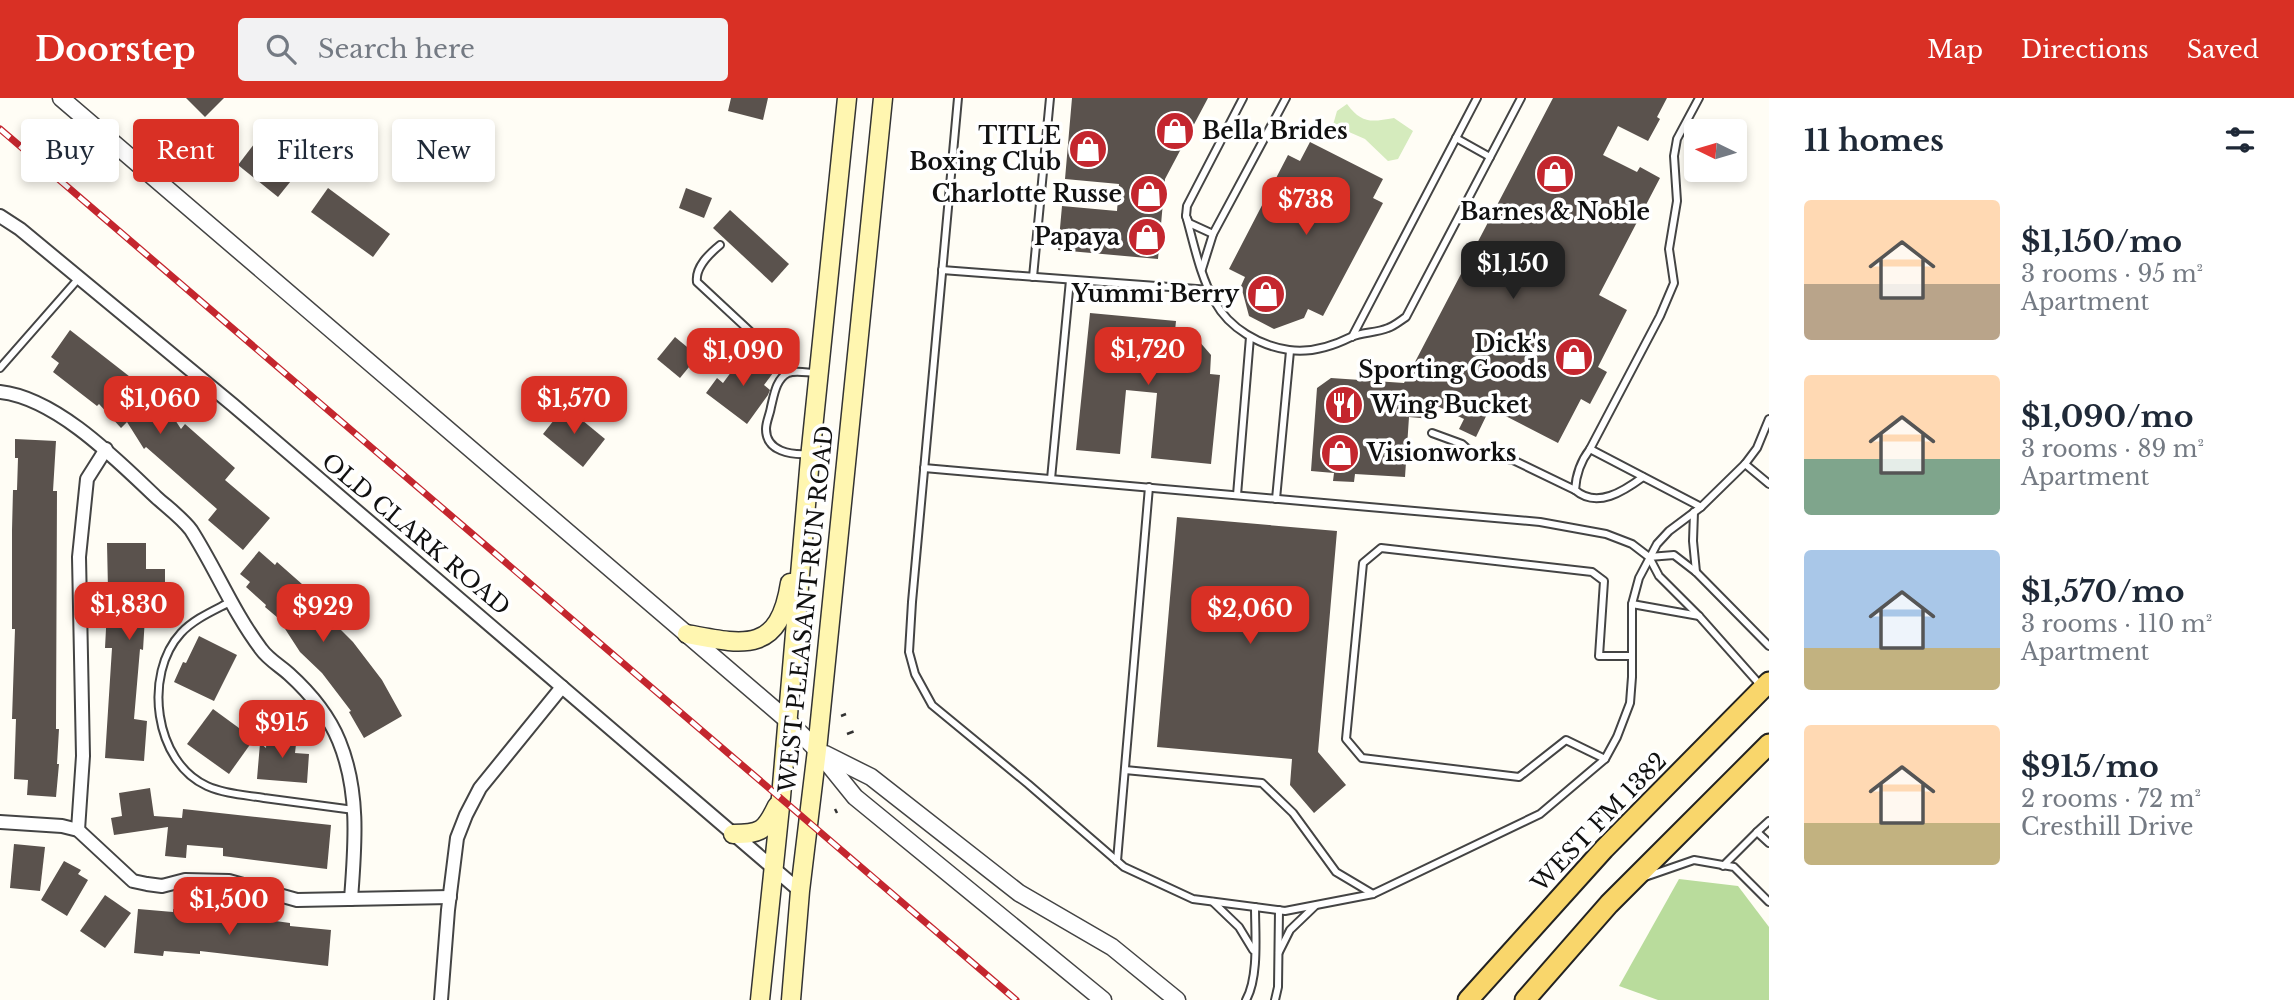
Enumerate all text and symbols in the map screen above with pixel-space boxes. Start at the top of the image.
search box [238,18,728,81]
text: Doorstep [35,29,196,70]
icon: search [262,30,300,68]
text: Search here [318,33,475,65]
text: Map [1927,35,1983,64]
text: Directions [2021,35,2149,64]
text: Saved [2187,35,2259,64]
shop icon: Bella Brides [1154,110,1196,152]
place label: Bella Brides [1202,117,1348,145]
chip: Buy [21,119,119,182]
chip: Rent [133,119,239,182]
chip: Filters [253,119,378,182]
chip: New [392,119,495,182]
north arrow [1684,119,1746,182]
map controls [1684,119,1747,182]
icon: filters [2221,121,2259,159]
place label: TITLE Boxing Club [909,122,1061,176]
text: 11 homes [1804,122,1944,159]
shop icon: TITLE Boxing Club [1067,128,1109,170]
shop icon: Barnes & Noble [1534,153,1576,195]
shop icon: Charlotte Russe [1128,173,1170,215]
pin: $738 [1265,178,1347,237]
place label: Charlotte Russe [932,180,1122,208]
text: $738 [1278,186,1334,214]
place label: Barnes & Noble [1460,198,1650,226]
shop icon: Papaya [1126,216,1168,258]
place label: Papaya [1034,223,1120,251]
text: $1,150/mo [2021,223,2182,260]
icon: home [1860,228,1944,312]
pin: $1,150 [1456,242,1570,301]
text: $1,150 [1477,250,1549,278]
text: 3 rooms · 95 m² [2021,260,2203,288]
shop icon: Yummi Berry [1245,273,1287,315]
place label: Yummi Berry [1071,280,1240,308]
text: Apartment [2021,288,2149,316]
pin: $1,090 [686,328,800,388]
pin: $1,720 [1091,328,1205,387]
place label: Dick's Sporting Goods [1358,330,1547,384]
text: $1,720 [1111,336,1185,364]
shop icon: Dick's Sporting Goods [1553,336,1595,378]
text: $1,090 [703,337,783,365]
pin: $1,060 [103,376,217,436]
pin: $1,570 [517,376,631,436]
restaurant icon: Wing Bucket [1323,384,1365,426]
text: $1,060 [120,385,200,413]
text: $1,570 [537,385,611,413]
place label: Wing Bucket [1370,391,1528,419]
text: $1,090/mo [2021,398,2193,435]
icon: home [1860,403,1944,487]
street label: WEST PLEASANT RUN ROAD [773,424,839,795]
shop icon: Visionworks [1319,432,1361,474]
text: 3 rooms · 89 m² [2021,435,2204,463]
place label: Visionworks [1366,439,1517,467]
street label: OLD CLARK ROAD [316,447,516,621]
text: Apartment [2021,463,2149,491]
text: $1,570/mo [2021,573,2185,610]
icon: home [1860,578,1944,662]
pin: $1,830 [72,582,186,642]
pin: $929 [282,584,364,644]
pin: $2,060 [1193,587,1307,646]
text: $1,830 [90,591,168,619]
text: $929 [293,593,353,621]
text: $2,060 [1207,595,1293,623]
text: 3 rooms · 110 m² [2021,610,2212,638]
text: Apartment [2021,638,2149,666]
pin: $915 [241,700,323,760]
text: $915 [255,709,309,737]
street label: WEST FM 1382 [1525,747,1672,898]
text: $915/mo [2021,748,2159,785]
icon: home [1860,753,1944,837]
text: 2 rooms · 72 m² [2021,785,2201,813]
text: Cresthill Drive [2021,813,2193,841]
pin: $1,500 [172,878,286,937]
text: $1,500 [189,886,269,914]

